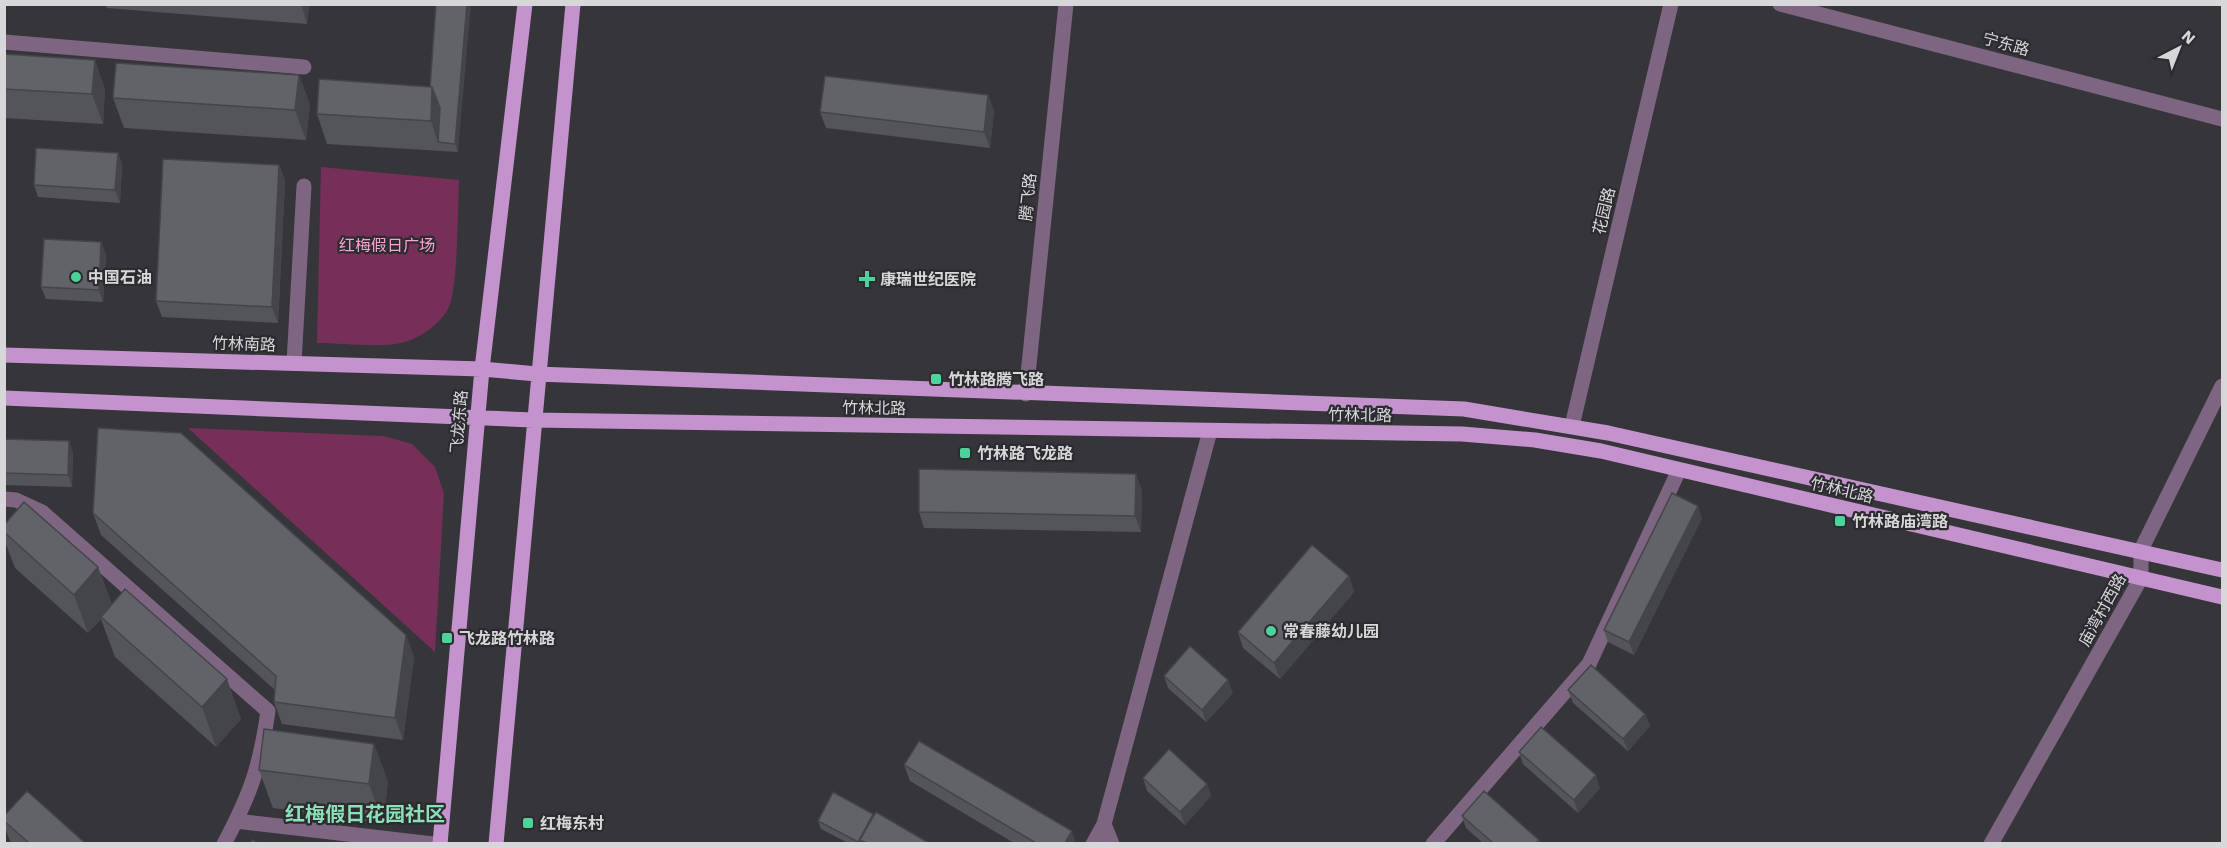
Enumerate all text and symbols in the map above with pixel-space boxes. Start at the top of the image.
north arrow [2149,18,2209,78]
text: N [2178,26,2199,48]
street label: 宁东路 [1980,29,2032,59]
street label: 腾飞路 [1016,172,1040,222]
street label: 花园路 [1589,185,1619,237]
park label: 红梅假日广场 [339,236,435,255]
place label: 中国石油 [88,268,152,287]
marker: 中国石油 [69,270,83,284]
marker: 康瑞世纪医院 [858,270,876,288]
place label: 康瑞世纪医院 [880,270,976,289]
street label: 竹林南路 [212,333,276,355]
place label: 竹林路腾飞路 [948,370,1044,389]
marker: 竹林路腾飞路 [929,372,943,386]
street label: 飞龙东路 [447,389,471,455]
street label: 竹林北路 [842,398,906,418]
street label: 竹林北路 [1328,405,1392,425]
place label: 竹林路飞龙路 [977,444,1073,463]
marker: 竹林路飞龙路 [958,446,972,460]
street label: 竹林北路 [1809,474,1875,506]
place label: 竹林路庙湾路 [1852,512,1948,531]
marker: 竹林路庙湾路 [1833,514,1847,528]
street label: 庙湾村西路 [2074,570,2130,650]
place label: 常春藤幼儿园 [1283,622,1379,641]
marker: 常春藤幼儿园 [1264,624,1278,638]
place label: 飞龙路竹林路 [459,629,555,648]
marker: 飞龙路竹林路 [440,631,454,645]
district label: 红梅假日花园社区 [285,802,445,826]
place label: 红梅东村 [540,814,604,833]
marker: 红梅东村 [521,816,535,830]

